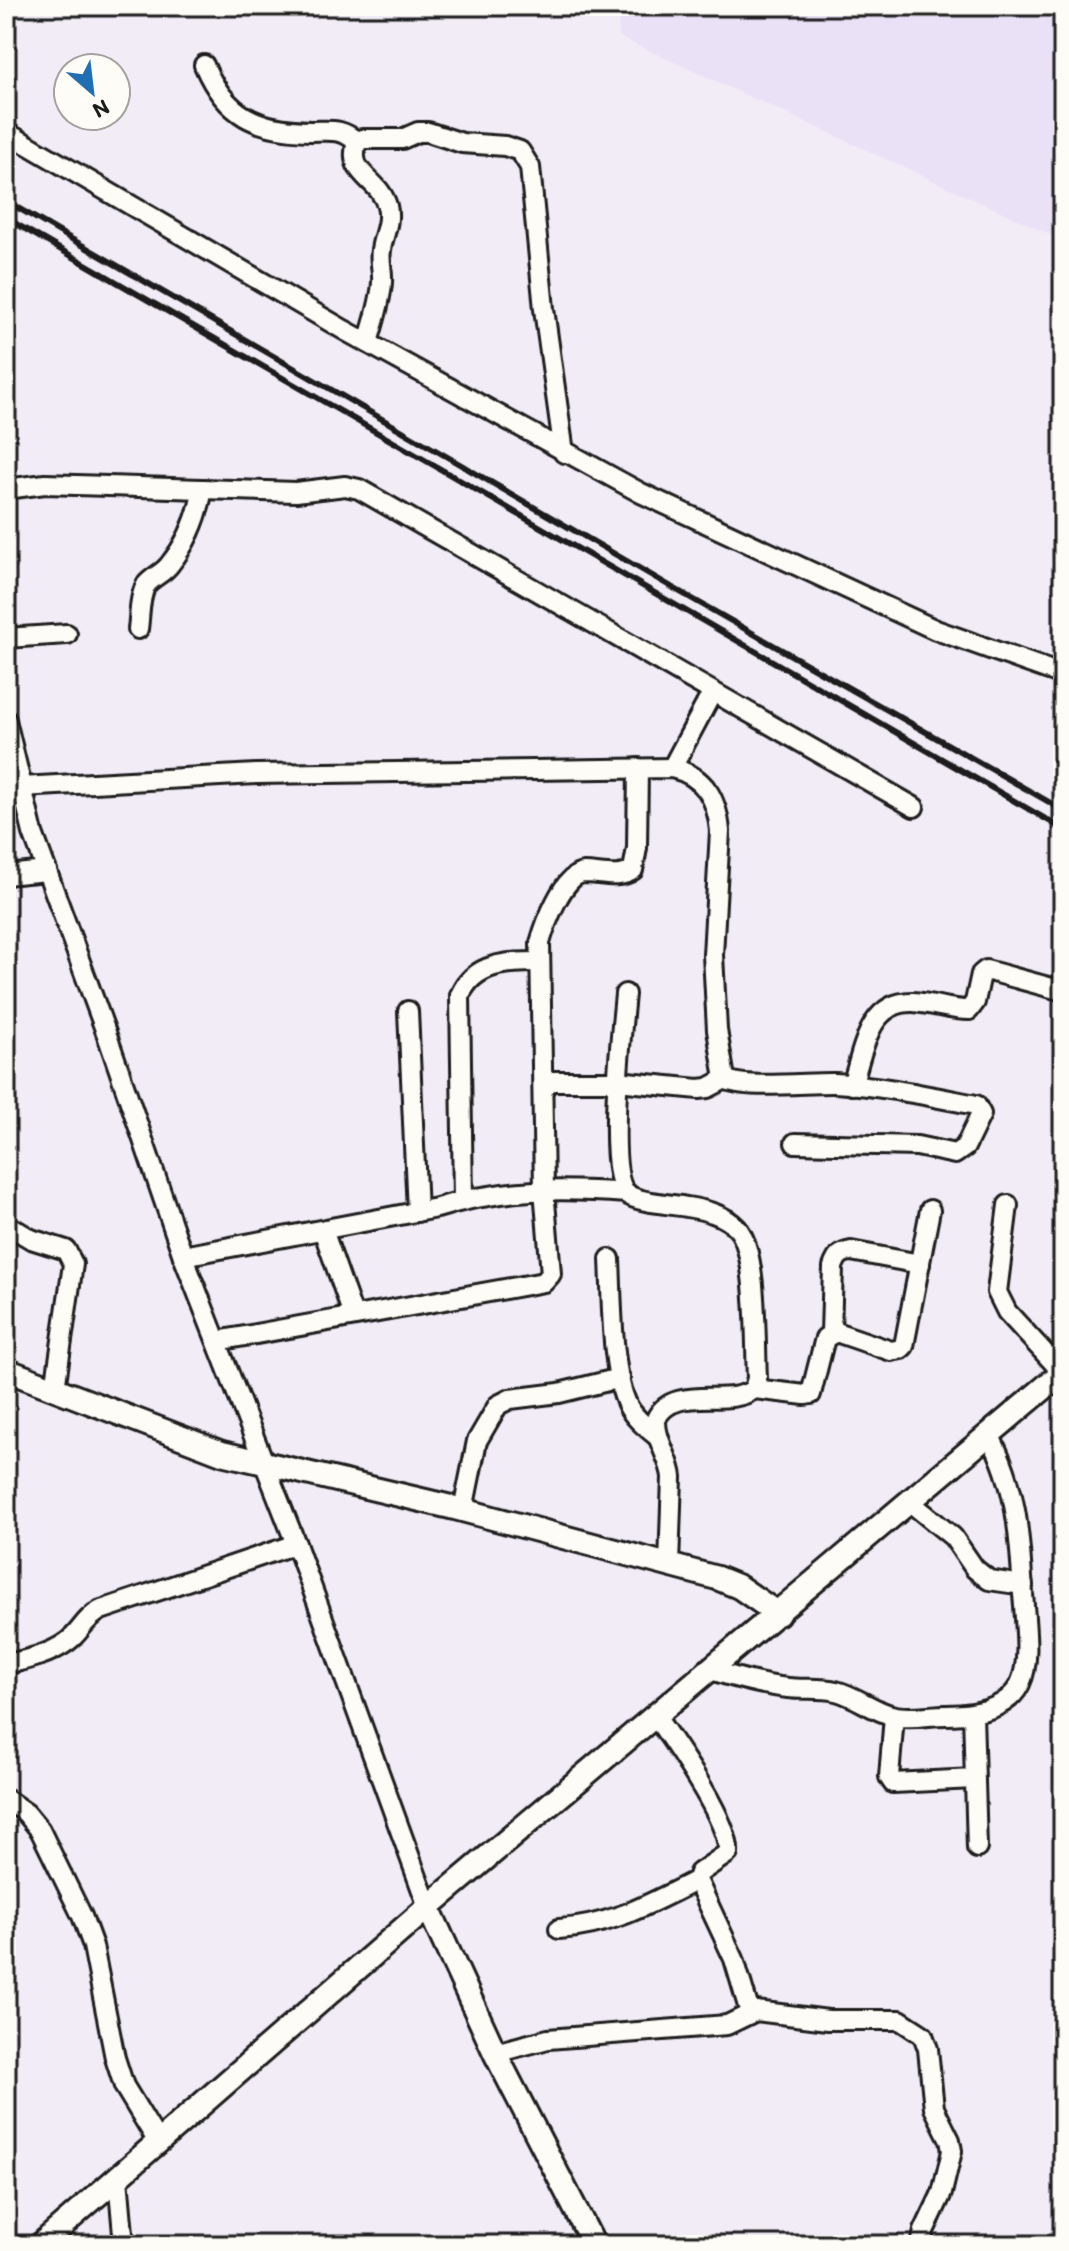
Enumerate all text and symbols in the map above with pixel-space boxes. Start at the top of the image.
north arrow [52,52,132,132]
text: N [88,94,114,125]

